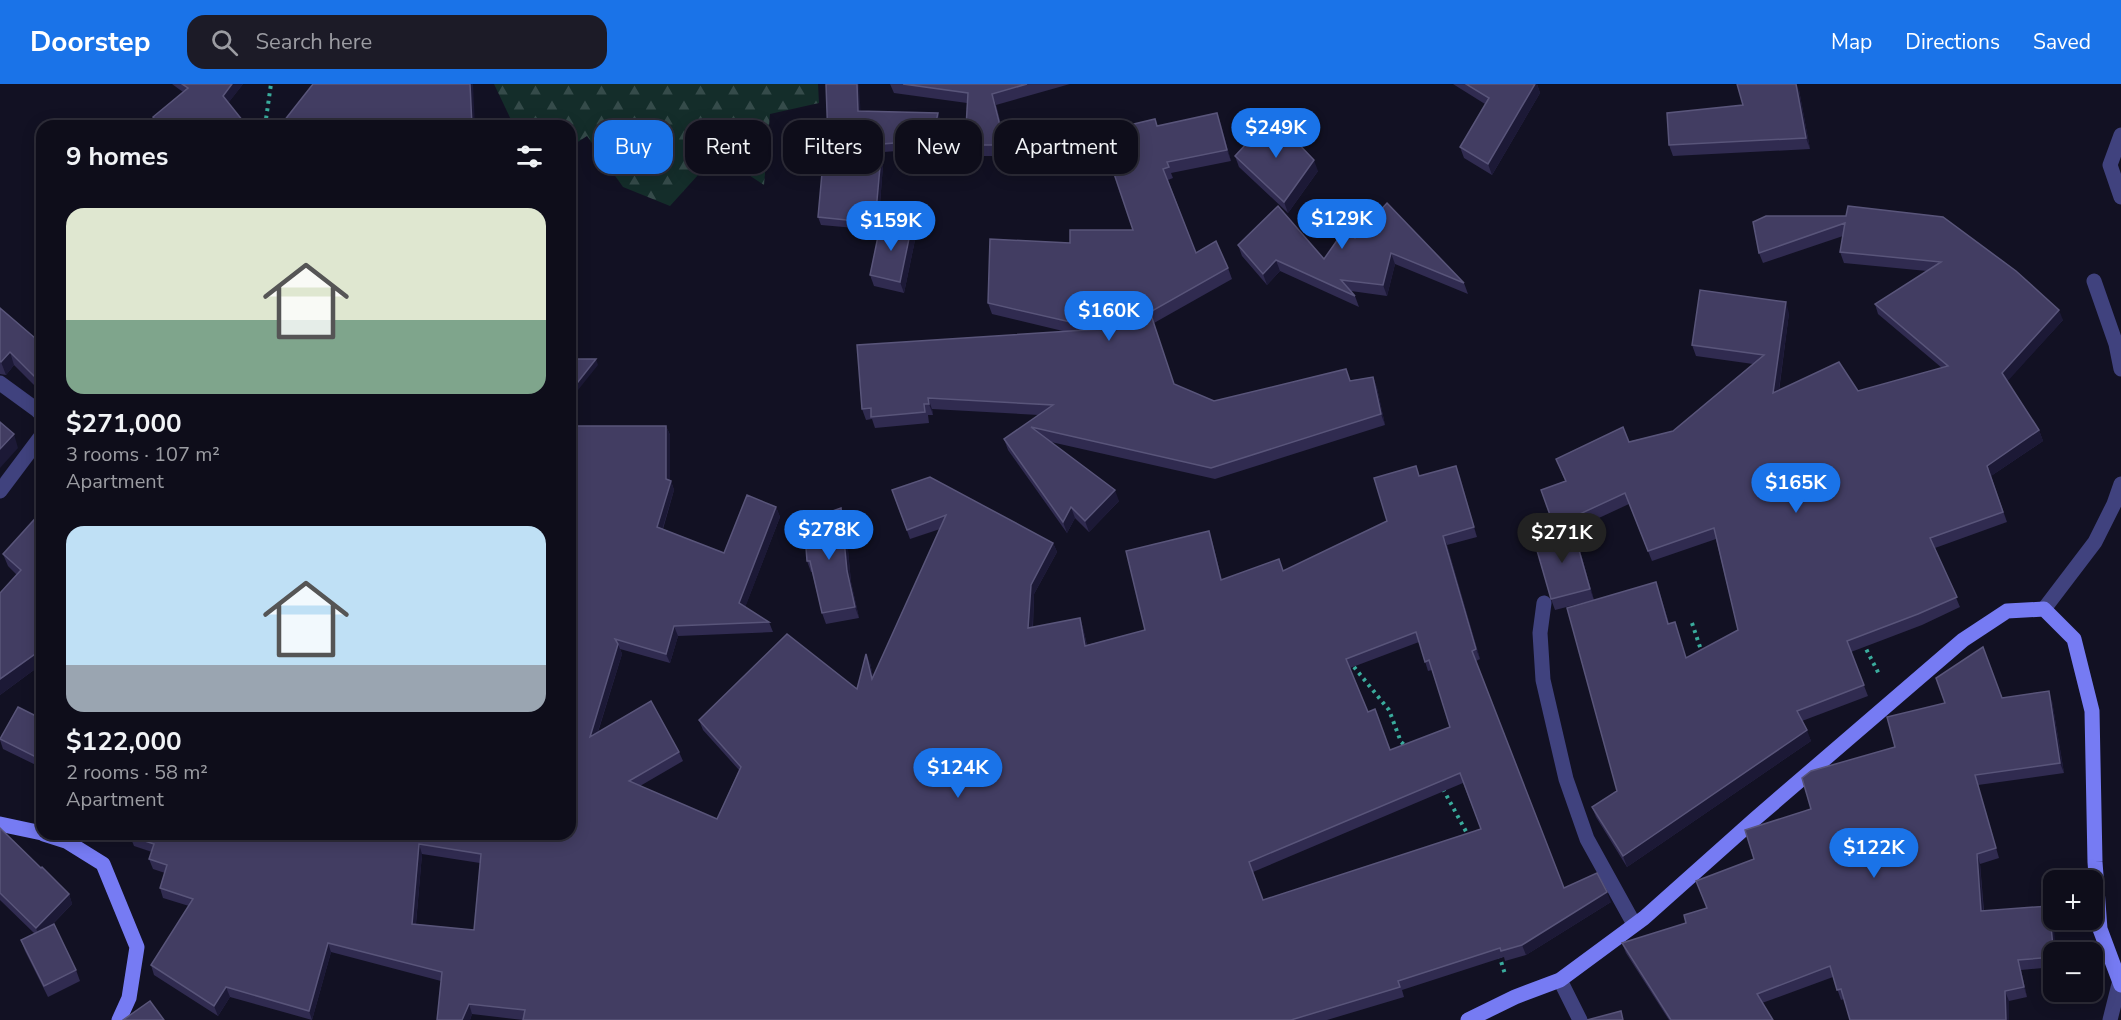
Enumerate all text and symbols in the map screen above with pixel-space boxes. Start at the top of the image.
search box [187,15,607,69]
text: Doorstep [30,23,151,61]
icon: search [208,26,241,59]
text: Search here [256,27,372,57]
text: Map [1831,28,1872,56]
text: Directions [1905,28,2000,56]
text: Saved [2033,28,2091,56]
pin: $249K [1234,108,1318,159]
text: $249K [1245,114,1307,141]
chip: Buy [594,120,673,174]
chip: Rent [685,120,771,174]
chip: Filters [783,120,883,174]
chip: New [895,120,982,174]
chip: Apartment [994,120,1138,174]
text: 9 homes [66,139,168,174]
icon: filters [513,140,546,173]
pin: $129K [1300,199,1384,250]
pin: $159K [849,201,933,252]
text: $129K [1311,205,1373,232]
text: $159K [860,207,922,234]
icon: home [252,247,360,355]
pin: $160K [1067,291,1151,342]
text: $160K [1078,297,1140,324]
text: $271,000 [66,406,182,441]
text: 3 rooms · 107 m² [66,441,220,468]
pin: $165K [1754,463,1838,514]
text: Apartment [66,468,164,495]
text: $165K [1765,469,1827,496]
pin: $278K [787,510,871,561]
pin: $271K [1520,513,1604,564]
text: $278K [798,516,860,543]
text: $271K [1531,519,1593,546]
icon: home [252,565,360,673]
text: $122,000 [66,724,182,759]
pin: $124K [916,748,1000,799]
text: $124K [927,754,989,781]
text: 2 rooms · 58 m² [66,759,208,786]
text: Apartment [66,786,164,813]
pin: $122K [1832,828,1916,879]
text: $122K [1843,834,1905,861]
map controls [2043,870,2103,1002]
button: + [2043,870,2103,930]
button: − [2043,942,2103,1002]

